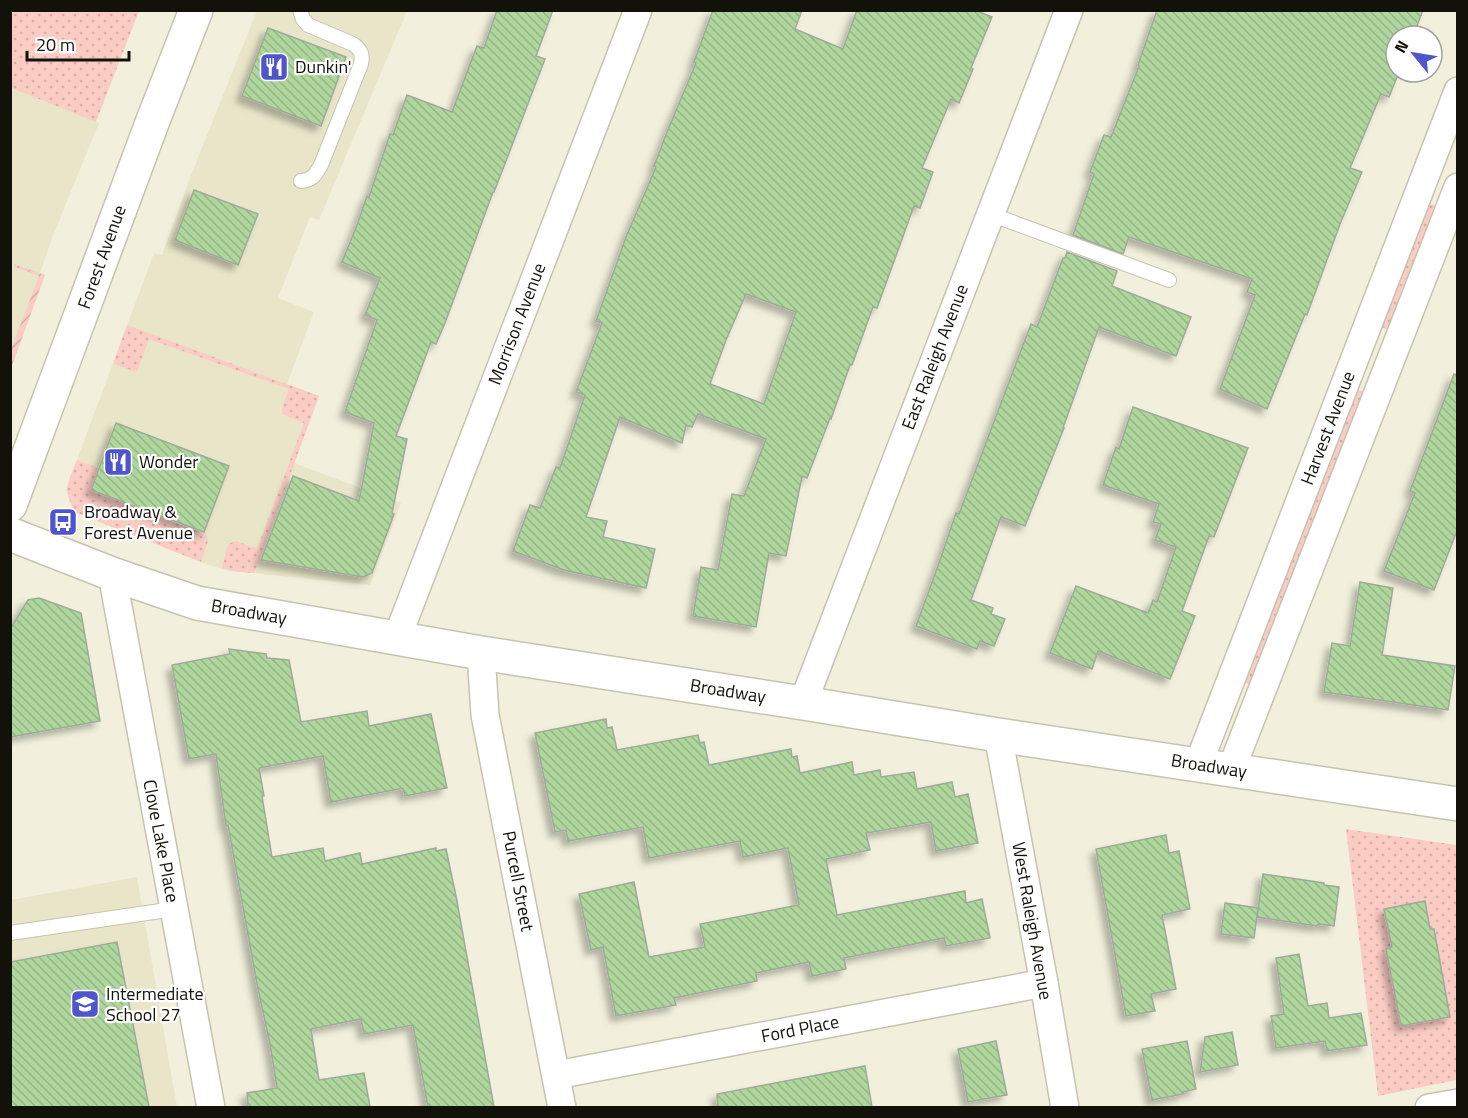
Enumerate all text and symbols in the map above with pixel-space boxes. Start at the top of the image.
scale bar [27,24,129,62]
north arrow [1384,24,1444,84]
text: 20 m [36,31,75,58]
text: N [1388,36,1414,57]
restaurant icon: Dunkin' [258,51,290,83]
place label: Dunkin' [295,53,352,80]
street label: Forest Avenue [70,201,133,313]
street label: Morrison Avenue [481,259,552,389]
street label: East Raleigh Avenue [894,280,975,434]
street label: Harvest Avenue [1293,367,1362,489]
restaurant icon: Wonder [102,446,134,478]
place label: Wonder [139,448,199,475]
place label: Broadway & Forest Avenue [84,498,193,546]
bus stop icon: Broadway & Forest Avenue [47,506,79,538]
street label: Broadway [209,592,289,631]
street label: Broadway [688,671,768,710]
street label: Broadway [1169,746,1249,785]
street label: Clove Lake Place [136,777,187,905]
street label: Purcell Street [496,828,542,934]
street label: West Raleigh Avenue [1005,840,1060,1002]
place label: Intermediate School 27 [106,980,204,1028]
school or university icon: Intermediate School 27 [69,988,101,1020]
street label: Ford Place [759,1008,841,1049]

